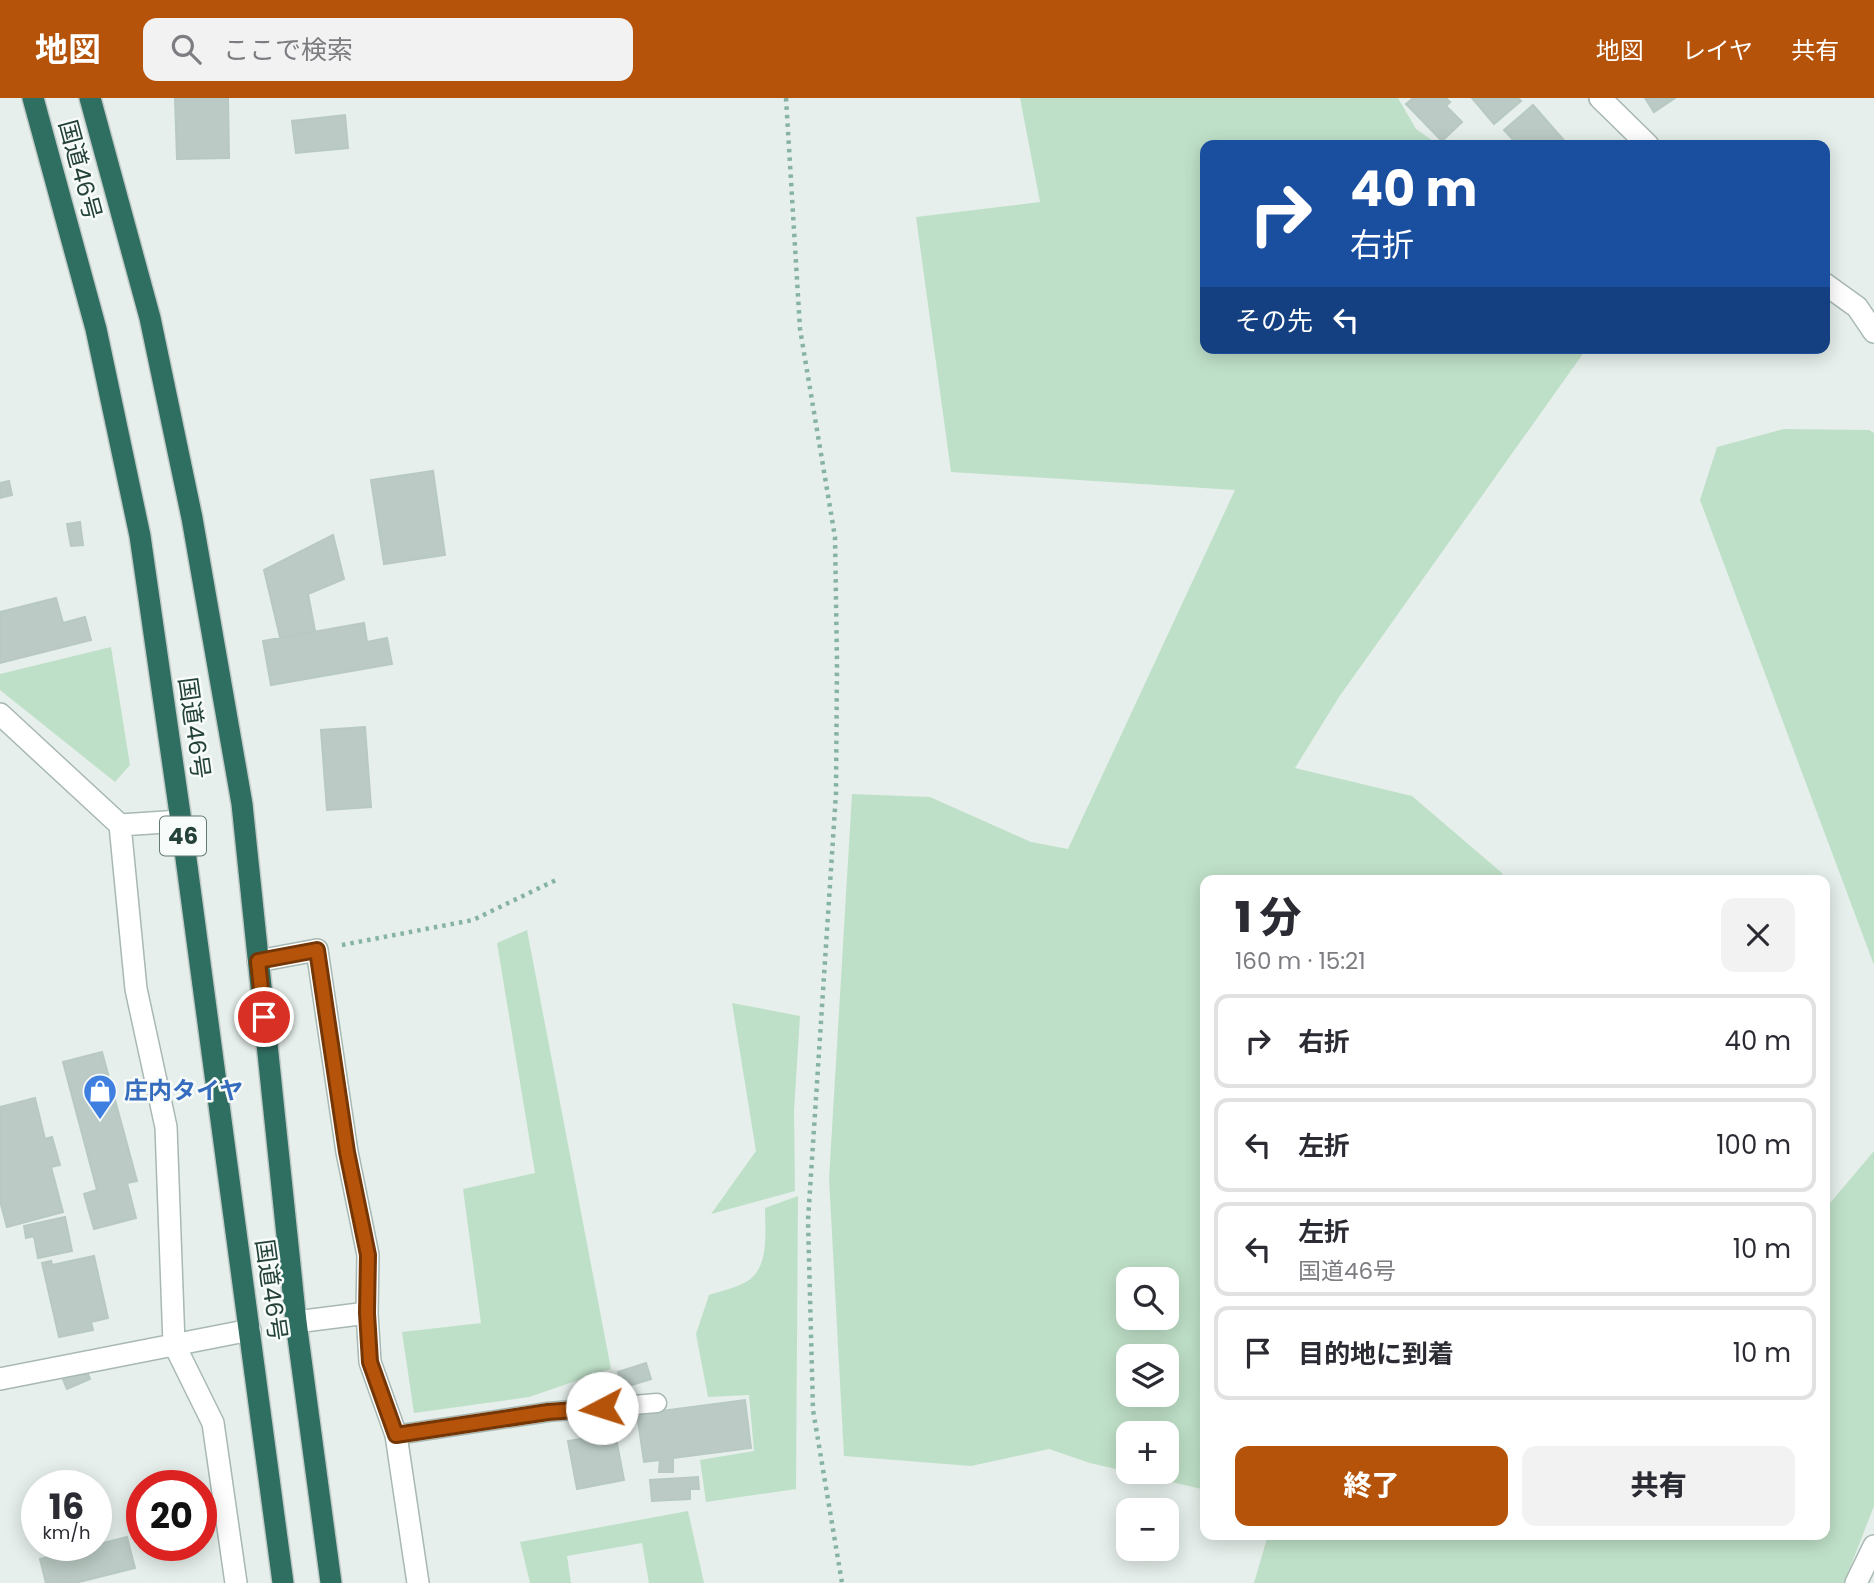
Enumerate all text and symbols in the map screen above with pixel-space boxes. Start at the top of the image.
search box [143,18,633,81]
text: 地図 [35,26,101,73]
icon: search [167,30,205,68]
text: ここで検索 [223,32,353,68]
text: 地図 [1596,34,1644,67]
text: レイヤ [1682,34,1753,67]
text: 共有 [1791,34,1839,67]
street label: 国道46号 [51,116,110,224]
text: 40 m [1350,155,1477,223]
icon: right [1235,168,1326,259]
text: 右折 [1350,222,1414,267]
icon: left [1327,301,1365,339]
text: その先 [1235,303,1313,339]
street label: 国道46号 [171,675,218,781]
road number: 46 [160,816,206,856]
text: 1 分 [1235,888,1301,947]
button: close [1721,898,1795,972]
text: 160 m · 15:21 [1235,945,1366,977]
pin [234,987,294,1047]
icon: arrive [245,998,283,1036]
icon: right [1239,1022,1277,1060]
text: 40 m [1725,1023,1791,1059]
text: 右折 [1298,1024,1350,1060]
shop icon: 庄内タイヤ [81,1072,119,1121]
place label: 庄内タイヤ [124,1074,243,1107]
icon: left [1239,1126,1277,1164]
text: 100 m [1716,1127,1791,1163]
text: 左折 [1298,1128,1350,1164]
text: 左折 [1298,1214,1350,1250]
icon: left [1239,1230,1277,1268]
text: 10 m [1733,1231,1791,1267]
street label: 国道46号 [248,1237,295,1343]
text: 国道46号 [1298,1255,1396,1287]
map controls [1116,1267,1179,1561]
button: search [1116,1267,1179,1330]
icon: arrive [1239,1334,1277,1372]
text: 10 m [1733,1335,1791,1371]
text: 目的地に到着 [1298,1336,1454,1372]
button: layers [1116,1344,1179,1407]
position arrow [565,1371,639,1445]
button: + [1116,1421,1179,1484]
button: 終了 [1235,1446,1508,1526]
button: 共有 [1522,1446,1795,1526]
speed limit sign: 20 [126,1470,217,1561]
text: 16 [49,1482,84,1531]
button: − [1116,1498,1179,1561]
text: km/h [43,1520,90,1545]

